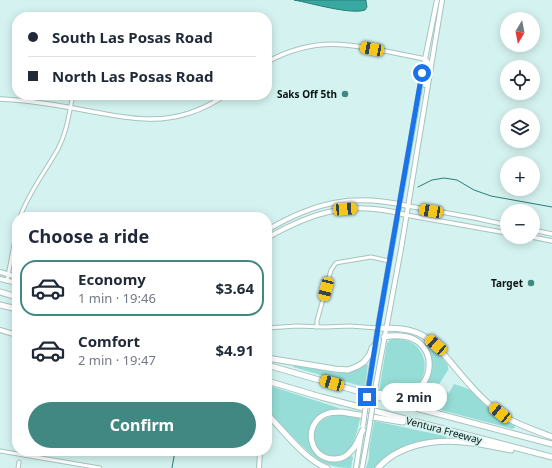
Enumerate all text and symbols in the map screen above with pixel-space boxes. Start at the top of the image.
north arrow [500,12,540,52]
map controls [500,12,540,244]
text: South Las Posas Road [52,27,213,47]
car [359,41,385,57]
button: locate [500,60,540,100]
route start [413,64,431,82]
text: North Las Posas Road [52,66,214,86]
place label: Saks Off 5th [277,87,337,101]
marker: Saks Off 5th [340,89,350,99]
button: layers [500,108,540,148]
button: + [500,156,540,196]
car [333,202,357,216]
car [418,203,444,219]
button: − [500,204,540,244]
text: Choose a ride [28,224,149,248]
text: Economy [78,269,146,289]
icon: car [30,270,66,306]
car [317,276,335,302]
place label: Target [491,276,524,290]
text: $3.64 [215,278,254,298]
marker: Target [526,278,536,288]
text: 1 min · 19:46 [78,289,156,307]
text: Comfort [78,331,140,351]
icon: car [30,332,66,368]
car [423,333,449,357]
text: $4.91 [215,340,254,360]
text: 2 min · 19:47 [78,351,156,369]
car [319,374,345,392]
callout: 2 min [381,383,447,411]
route end [358,388,376,406]
text: 2 min [396,388,432,406]
car [487,401,513,425]
button: Confirm [28,402,256,448]
street label: Ventura Freeway [404,413,485,447]

